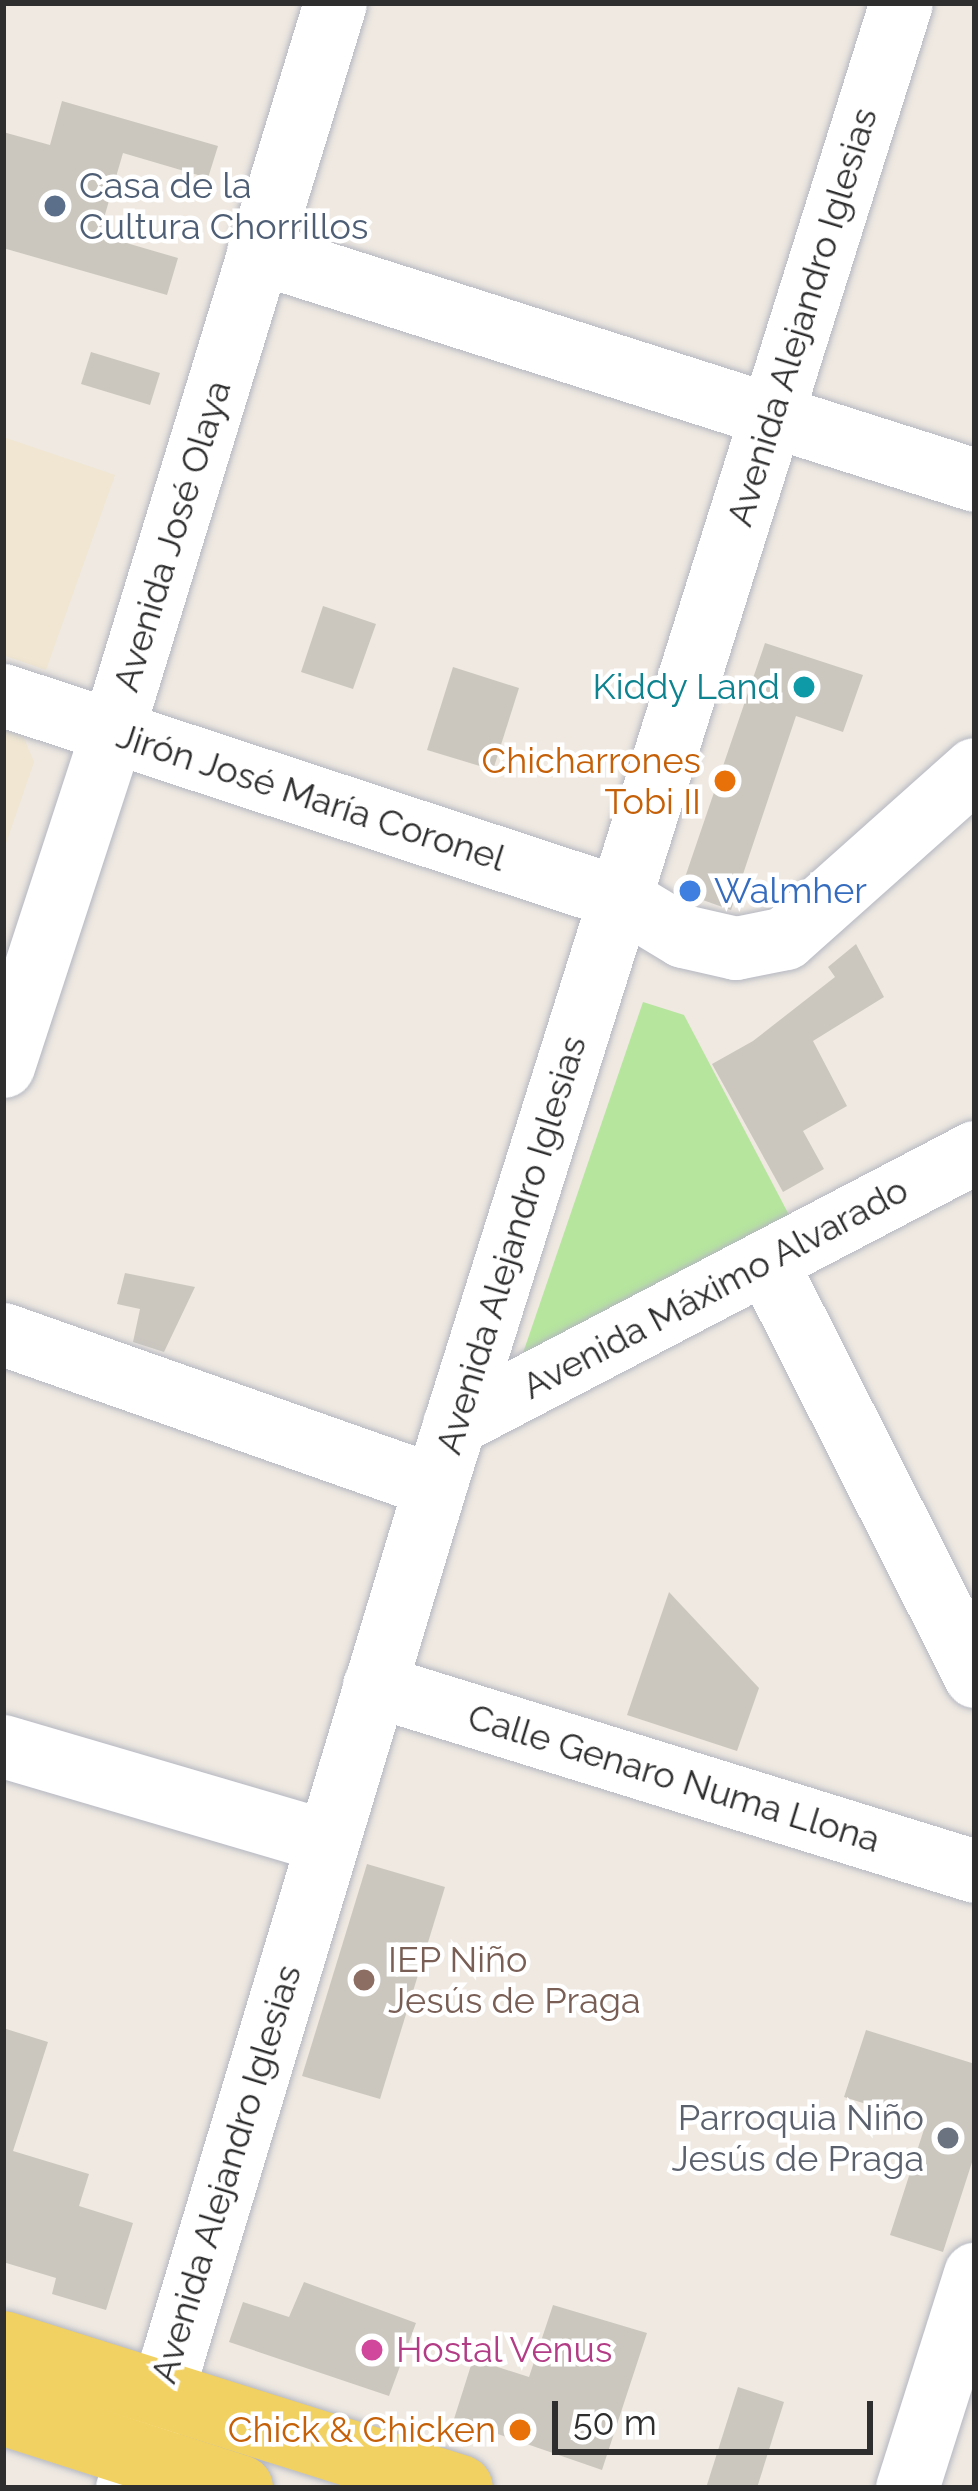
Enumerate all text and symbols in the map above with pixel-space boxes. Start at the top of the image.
street label: Avenida Alejandro Iglesias [718,102,886,532]
place label: Casa de la Cultura Chorrillos [79,163,368,248]
marker: Casa de la Cultura Chorrillos [42,193,68,219]
street label: Avenida José Olaya [104,375,240,697]
place label: Kiddy Land [592,665,780,709]
marker: Kiddy Land [791,674,817,700]
street label: Jirón José María Coronel [111,714,511,880]
place label: Chicharrones Tobi II [481,738,701,823]
marker: Chicharrones Tobi II [712,768,738,794]
place label: Walmher [714,869,867,913]
marker: Walmher [677,878,703,904]
street label: Avenida Alejandro Iglesias [427,1030,595,1460]
street label: Avenida Máximo Alvarado [514,1168,916,1408]
street label: Calle Genaro Numa Llona [463,1695,885,1861]
place label: IEP Niño Jesús de Praga [388,1937,641,2022]
street label: Avenida Alejandro Iglesias [142,1959,310,2389]
marker: IEP Niño Jesús de Praga [351,1967,377,1993]
place label: Parroquia Niño Jesús de Praga [671,2095,924,2180]
marker: Parroquia Niño Jesús de Praga [935,2125,961,2151]
place label: Hostal Venus [396,2328,615,2372]
marker: Hostal Venus [359,2337,385,2363]
scale bar [558,2377,879,2451]
text: 50 m [573,2401,657,2443]
place label: Chick & Chicken [228,2408,496,2452]
marker: Chick & Chicken [507,2417,533,2443]

